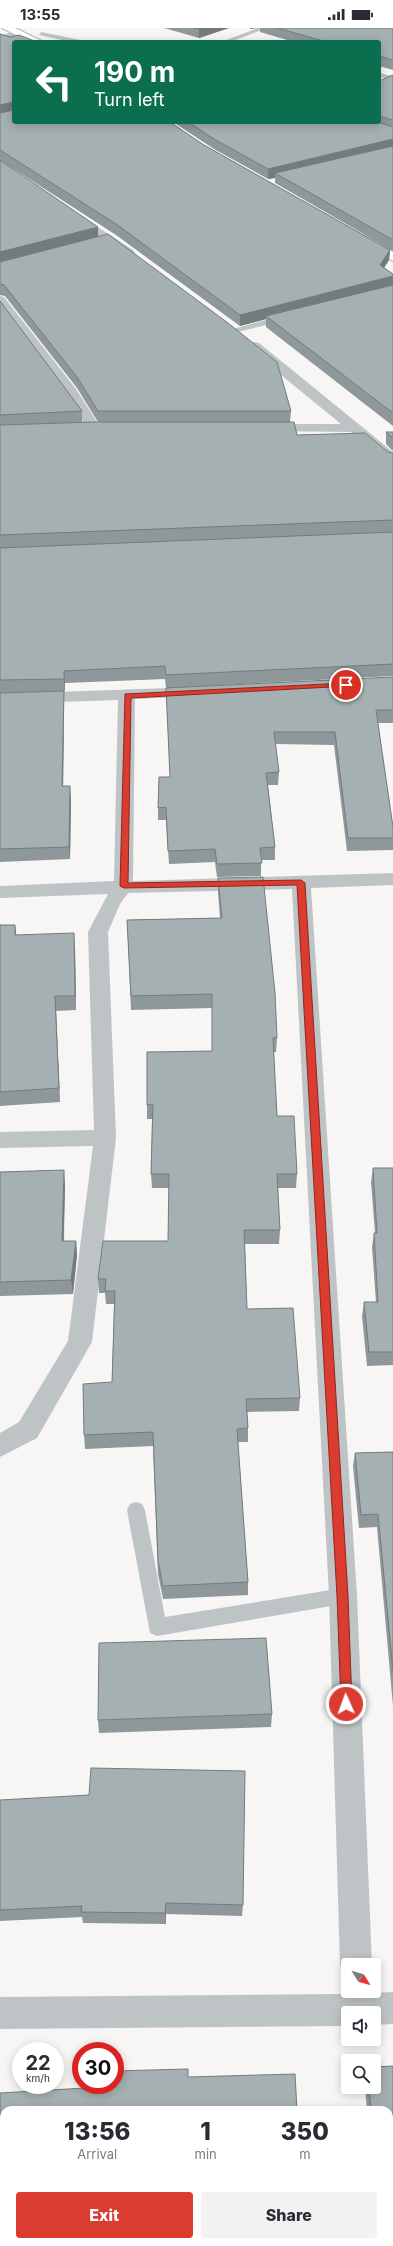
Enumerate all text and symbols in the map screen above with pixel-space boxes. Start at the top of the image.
text: 13:55 [20,5,60,24]
text: 190 m [94,55,175,89]
icon: left [28,56,80,108]
text: Turn left [94,89,164,110]
pin [329,668,363,702]
icon: arrive [335,674,357,696]
position arrow [325,1683,367,1725]
north arrow [341,1958,381,1998]
map controls [341,1958,381,2094]
button: sound [341,2006,381,2046]
speed limit sign: 30 [72,2042,124,2094]
text: 22 [25,2051,51,2075]
button: search [341,2054,381,2094]
text: km/h [26,2072,50,2084]
text: 13:56 [64,2117,130,2146]
text: 1 [200,2117,211,2146]
text: 350 [281,2117,329,2146]
text: Arrival [77,2146,117,2162]
text: min [195,2146,217,2162]
text: m [299,2146,311,2162]
button: Exit [16,2192,193,2238]
button: Share [201,2192,377,2238]

